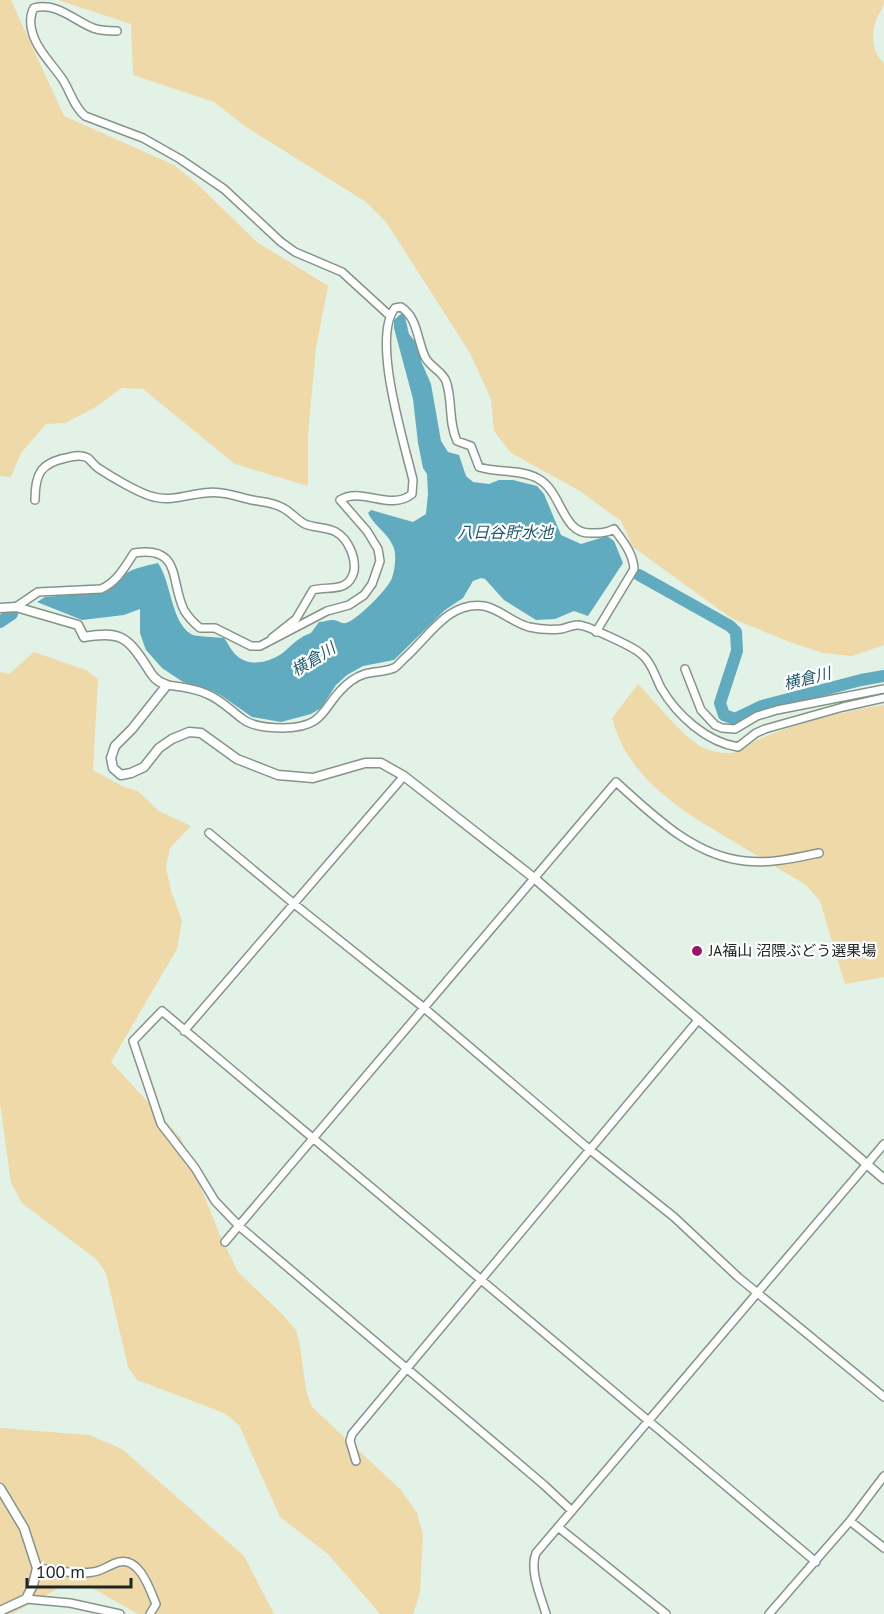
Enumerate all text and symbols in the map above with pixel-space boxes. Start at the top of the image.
water label: 八日谷貯水池 [457,522,555,542]
water label: 横倉川 [287,637,340,680]
water label: 横倉川 [781,662,835,694]
place label: JA福山 沼隈ぶどう選果場 [708,941,876,960]
marker: JA福山 沼隈ぶどう選果場 [690,944,704,958]
scale bar [27,1551,130,1589]
text: 100 m [36,1560,85,1583]

